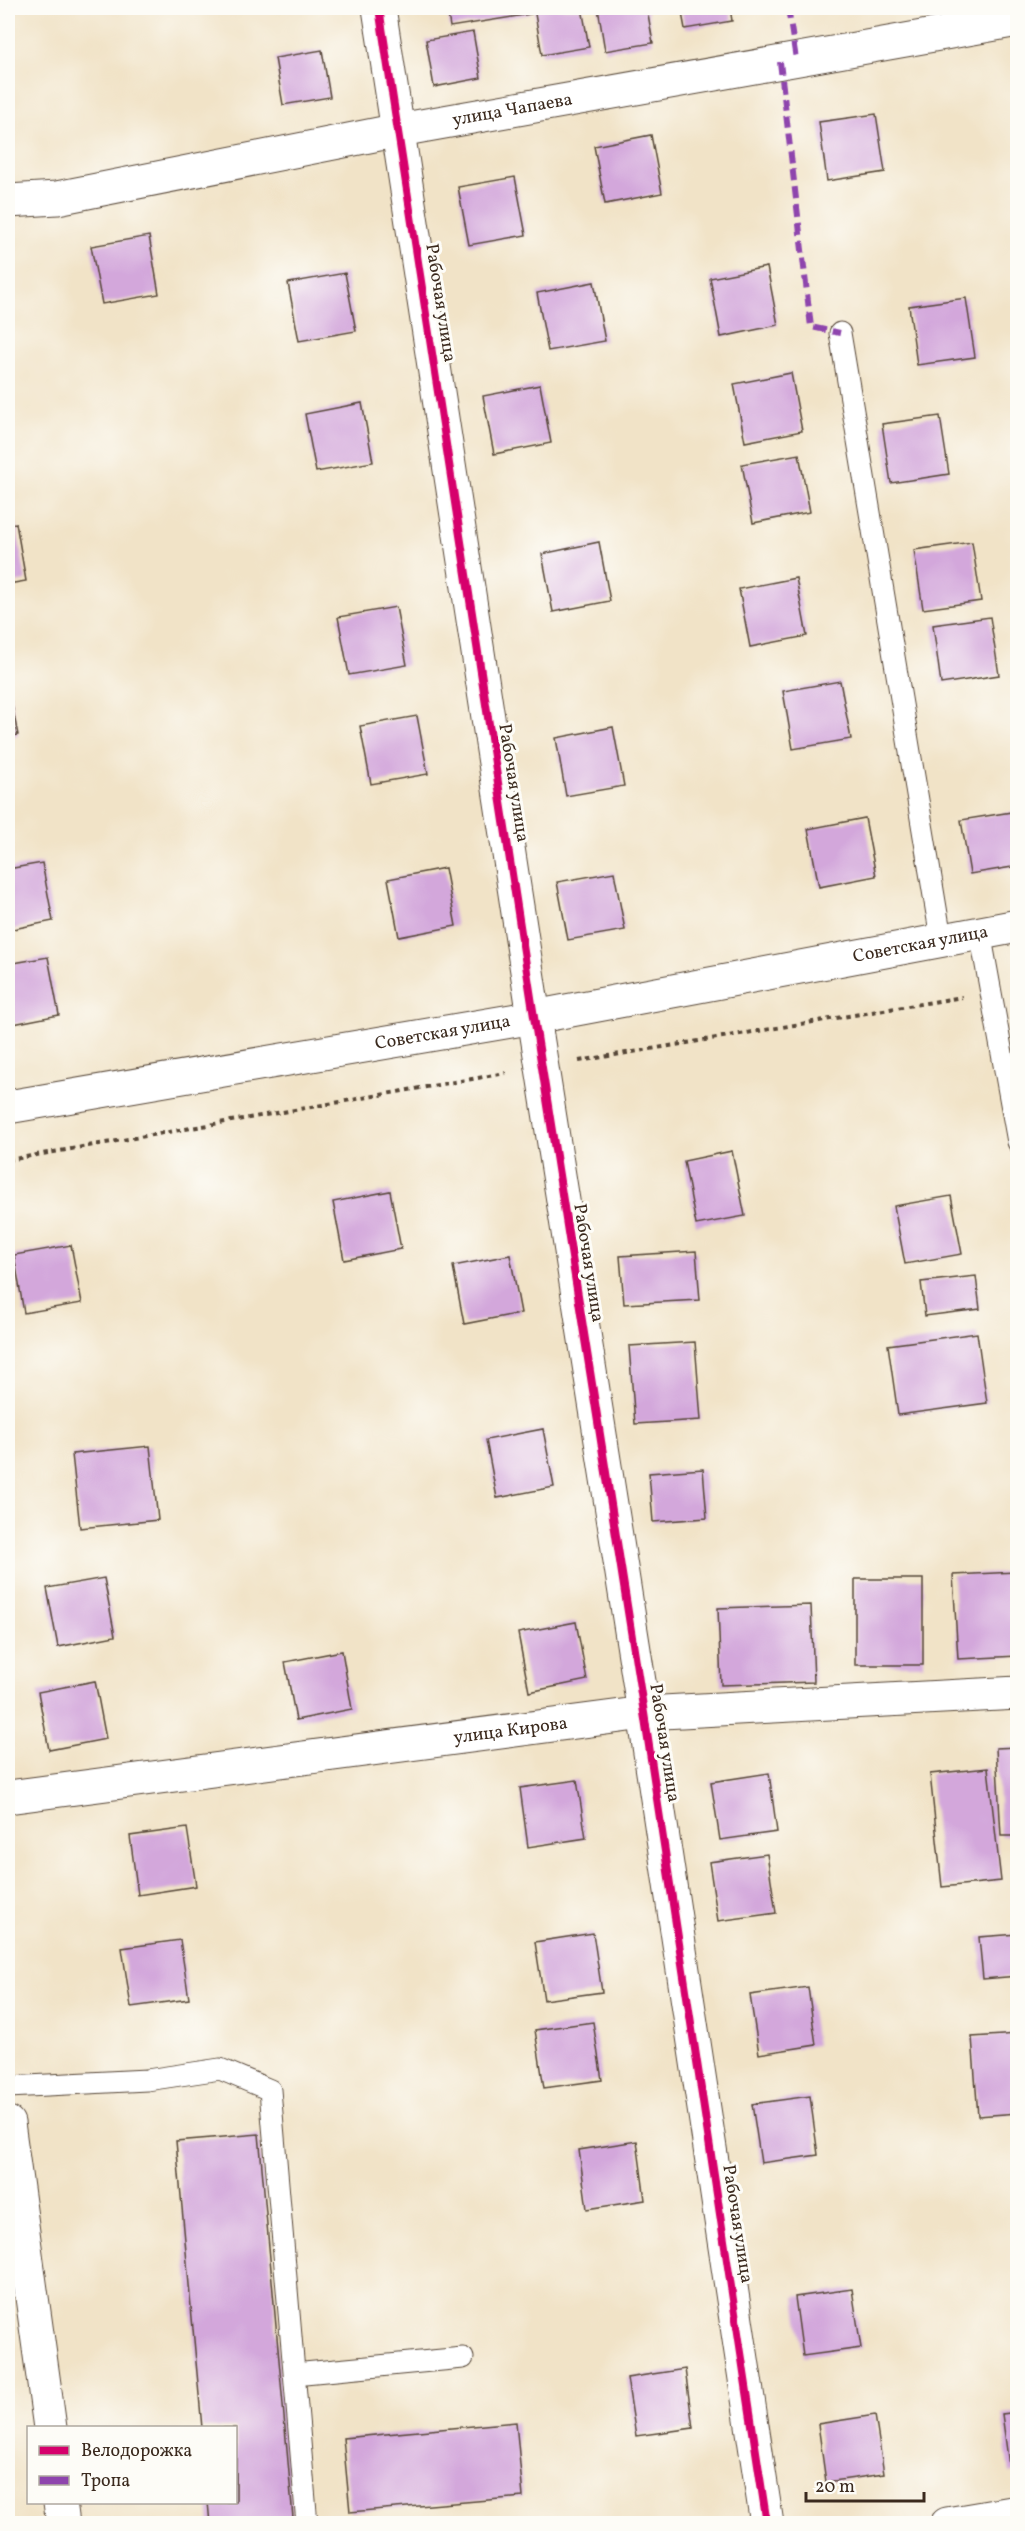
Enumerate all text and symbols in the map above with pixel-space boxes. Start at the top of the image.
street label: улица Чапаева [450,87,574,133]
street label: Рабочая улица [418,242,462,364]
street label: Рабочая улица [491,722,535,844]
street label: Советская улица [851,919,990,969]
street label: Советская улица [373,1009,512,1057]
street label: Рабочая улица [566,1202,610,1324]
street label: Рабочая улица [642,1682,686,1804]
street label: улица Кирова [452,1711,569,1751]
street label: Рабочая улица [715,2163,759,2285]
legend [27,2426,237,2504]
text: Велодорожка [81,2439,192,2464]
scale bar [806,2465,924,2503]
text: Тропа [81,2469,130,2494]
text: 20 m [815,2475,855,2500]

